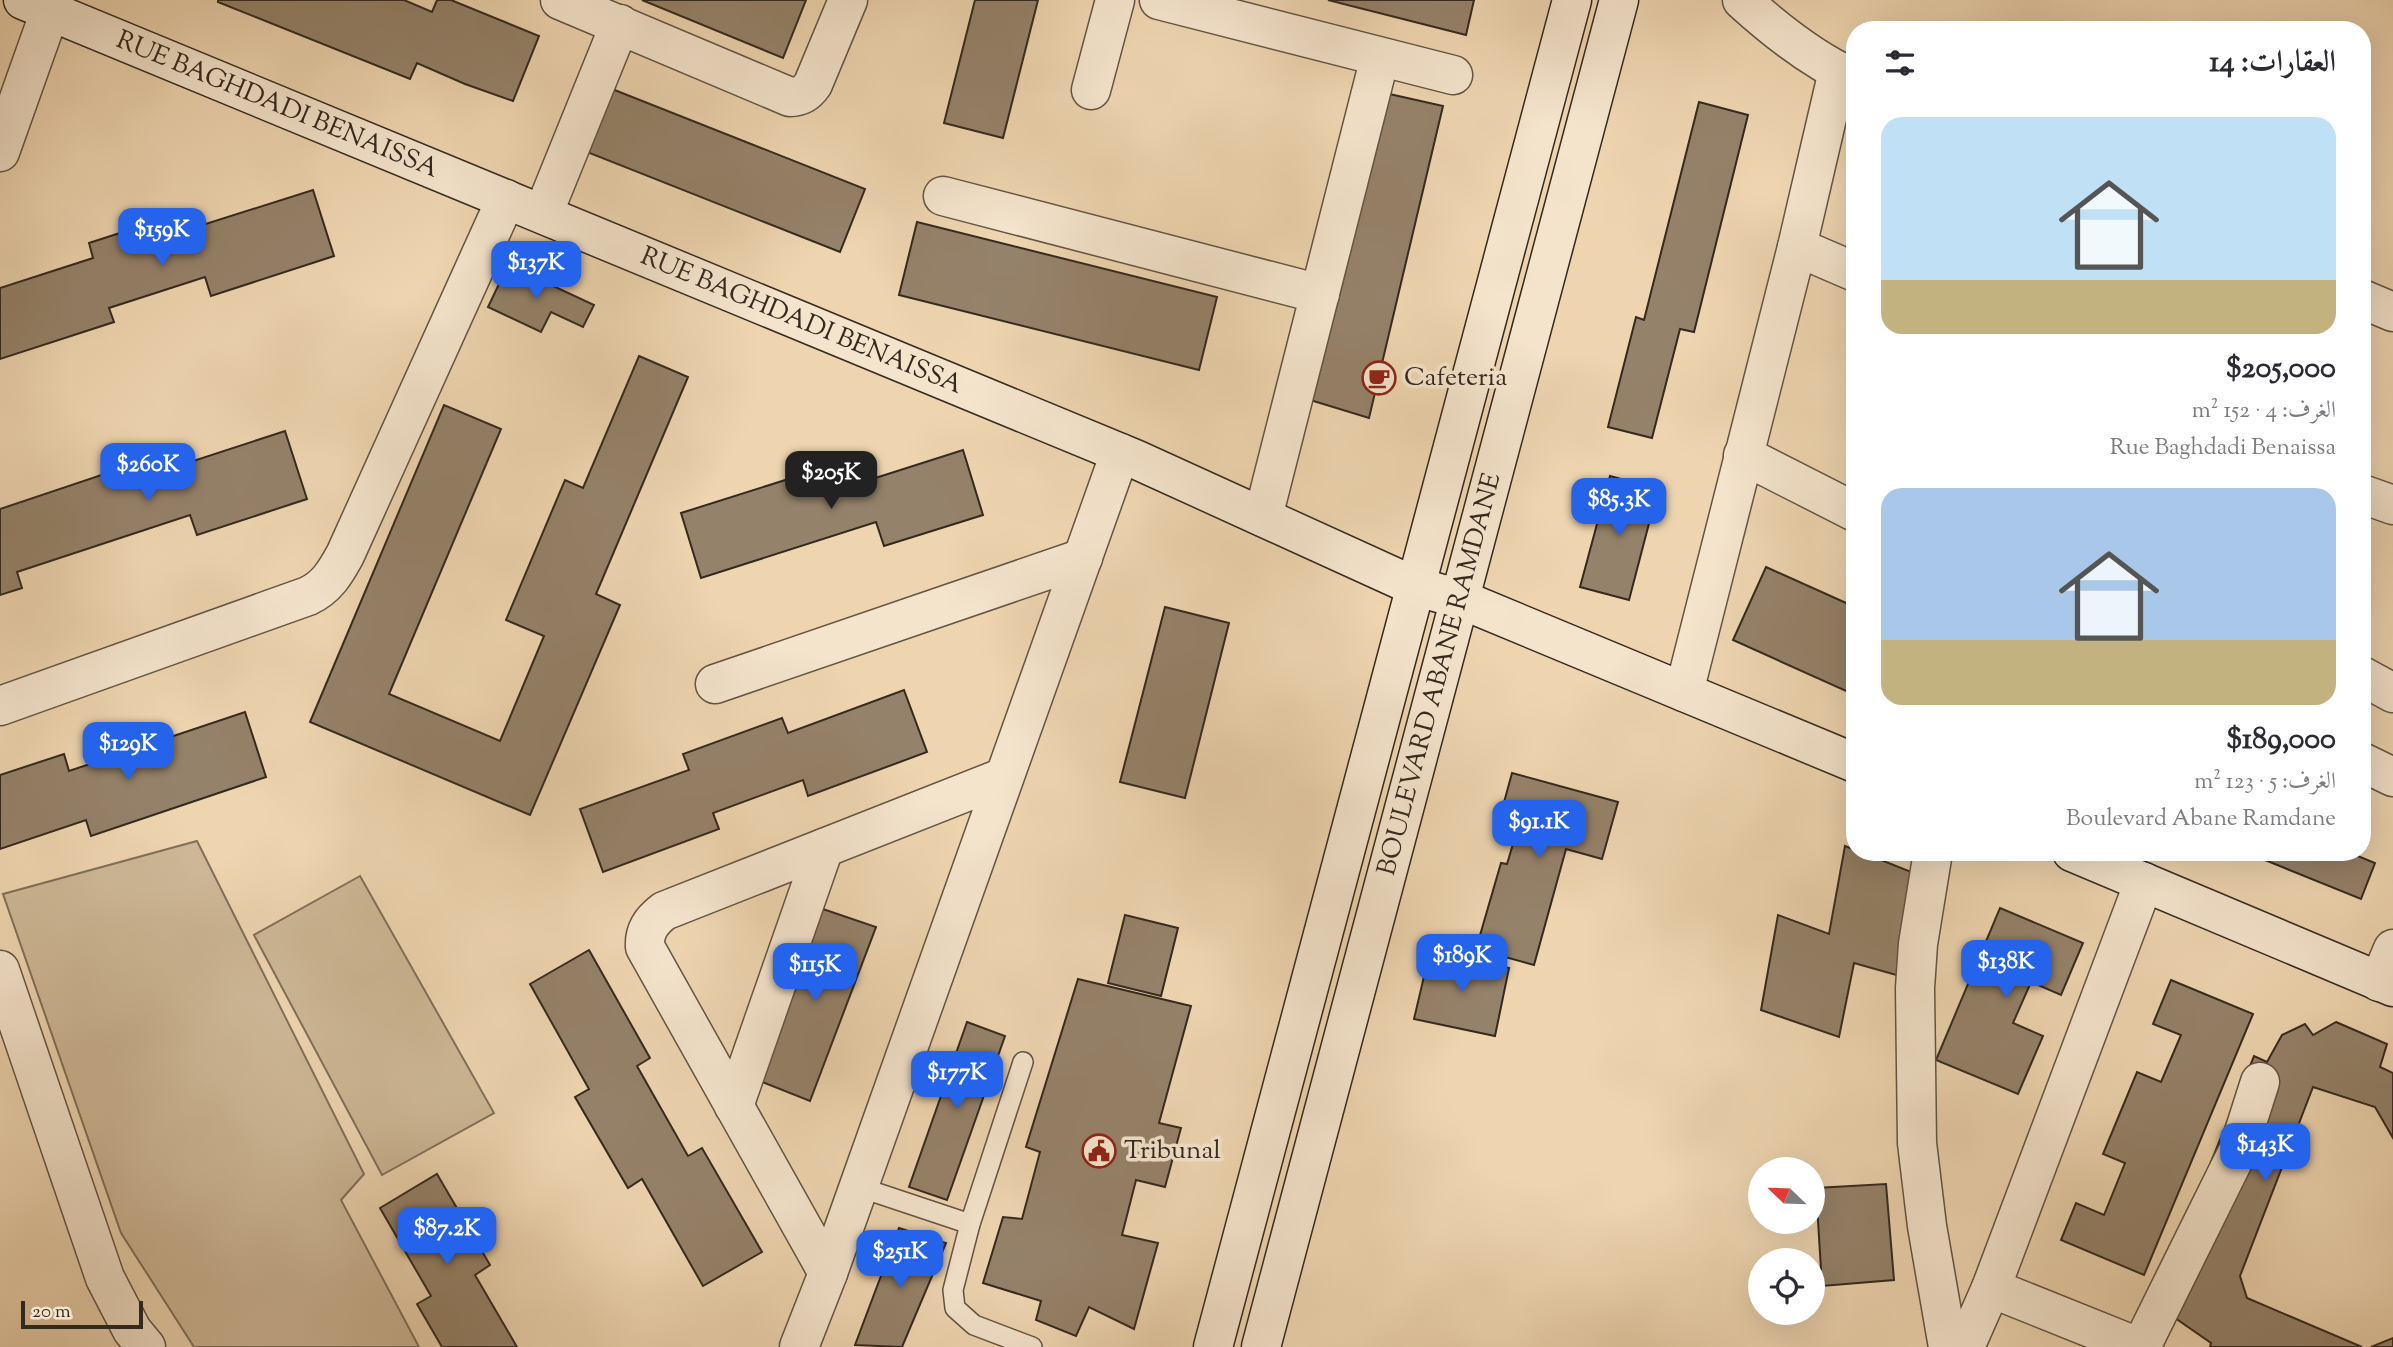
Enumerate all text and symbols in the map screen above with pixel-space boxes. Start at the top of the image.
street label: RUE BAGHDADI BENAISSA [110,22,444,188]
text: العقارات: 14 [2209,42,2336,85]
icon: filters [1881,44,1919,82]
icon: home [2046,162,2172,288]
pin: $159K [113,208,211,268]
text: $159K [134,214,190,247]
street label: RUE BAGHDADI BENAISSA [634,238,968,404]
pin: $137K [487,242,585,301]
text: $137K [507,247,565,280]
text: $205,000 [2226,348,2336,391]
cafe icon: Cafeteria [1360,359,1398,397]
place label: Cafeteria [1404,360,1507,397]
text: الغرف: 4 · 152 m² [2192,395,2336,428]
text: Rue Baghdadi Benaissa [2110,432,2336,465]
pin: $260K [99,444,197,503]
text: $260K [116,449,180,482]
pin: $205K [782,452,880,511]
text: $205K [801,457,861,490]
street label: BOULEVARD ABANE RAMDANE [1369,469,1511,880]
pin: $85.3K [1562,478,1676,538]
text: $85.3K [1587,484,1651,517]
icon: home [2046,533,2172,659]
text: $189,000 [2226,719,2336,762]
pin: $129K [79,722,177,782]
text: $129K [99,728,157,761]
text: الغرف: 5 · 123 m² [2194,766,2336,799]
pin: $91.1K [1482,800,1596,860]
text: Boulevard Abane Ramdane [2066,803,2336,836]
text: $91.1K [1508,806,1570,839]
pin: $189K [1413,934,1511,994]
text: $189K [1432,940,1492,973]
pin: $138K [1957,940,2055,1000]
pin: $115K [766,944,864,1003]
text: $138K [1977,946,2035,979]
text: $115K [789,949,841,982]
pin: $177K [908,1052,1006,1111]
text: $177K [927,1057,987,1090]
pin: $143K [2216,1124,2314,1183]
text: $143K [2236,1129,2294,1162]
public building icon: Tribunal [1080,1132,1118,1170]
place label: Tribunal [1124,1133,1221,1170]
north arrow [1748,1157,1825,1234]
map controls [1748,1157,1825,1325]
pin: $87.2K [390,1208,504,1267]
text: $87.2K [413,1213,481,1246]
pin: $251K [851,1230,949,1290]
text: $251K [872,1236,928,1269]
button: locate [1748,1248,1825,1325]
scale bar [21,1298,144,1330]
text: 20 m [32,1299,71,1326]

